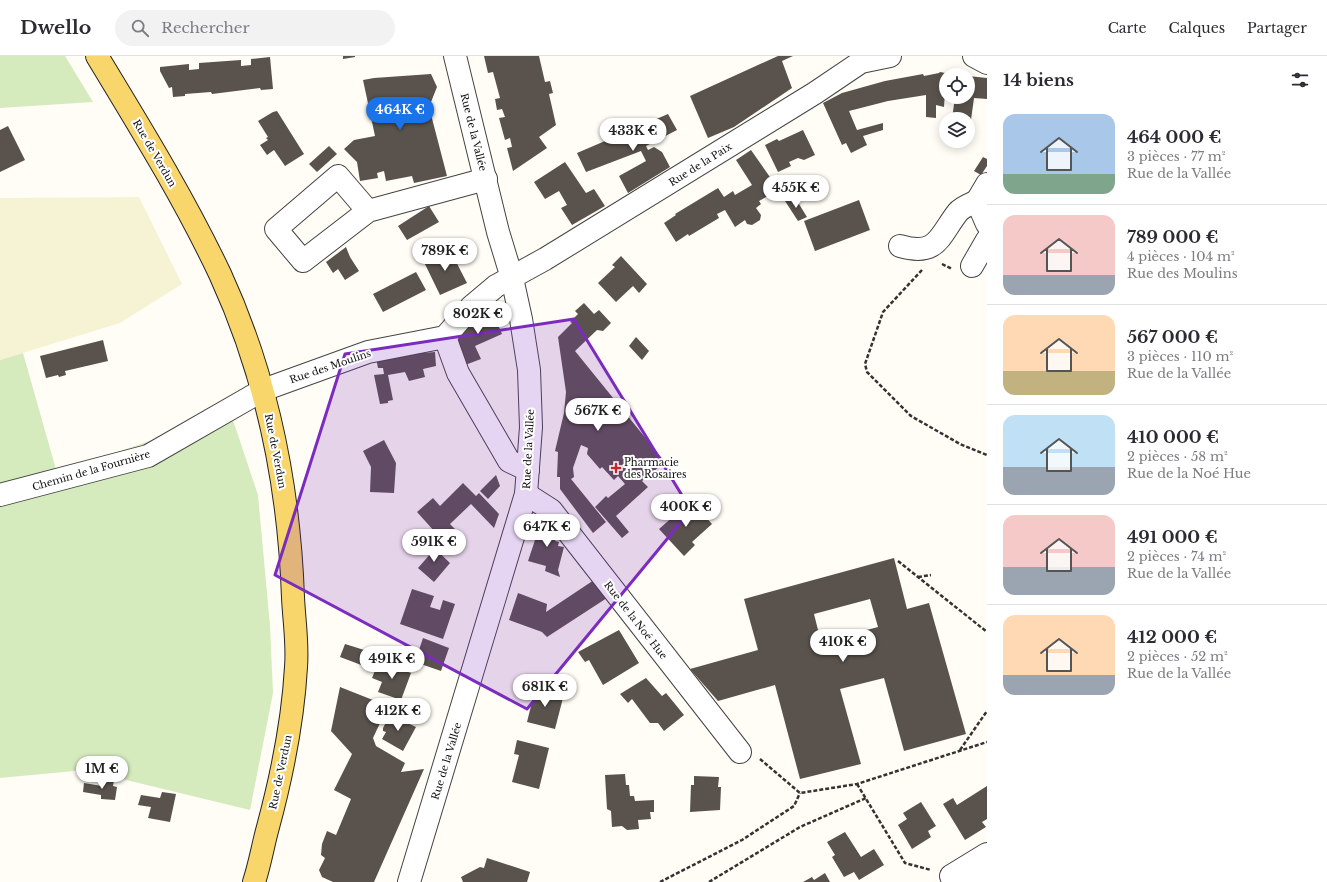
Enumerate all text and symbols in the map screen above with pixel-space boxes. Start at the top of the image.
search box [115,10,395,46]
text: Dwello [20,16,91,39]
icon: search [129,17,151,39]
text: Rechercher [161,18,250,37]
text: Carte [1108,19,1147,37]
text: Calques [1169,19,1225,37]
text: Partager [1247,19,1307,37]
map controls [939,68,975,148]
button: locate [939,68,975,104]
icon: filters [1289,69,1311,91]
text: 14 biens [1003,70,1074,91]
street label: Rue de la Vallée [458,92,490,173]
pin: 464K € [367,97,433,131]
text: 464K € [375,101,425,118]
button: layers [939,112,975,148]
street label: Rue de Verdun [130,117,179,189]
pin: 433K € [600,118,666,152]
text: 433K € [609,122,657,139]
text: 464 000 € [1127,127,1222,148]
icon: home [1035,130,1083,178]
street label: Rue de la Paix [666,140,734,189]
text: 3 pièces · 77 m² [1127,148,1225,165]
text: Rue de la Vallée [1127,165,1231,182]
pin: 455K € [763,175,829,209]
text: 455K € [772,179,820,196]
text: 789 000 € [1127,227,1219,248]
icon: home [1035,231,1083,279]
pin: 789K € [412,238,478,272]
text: 789K € [421,242,469,259]
text: 4 pièces · 104 m² [1127,248,1235,265]
text: Rue des Moulins [1127,265,1238,282]
pin: 802K € [445,301,511,335]
text: 802K € [453,305,503,322]
text: 567 000 € [1127,327,1218,348]
icon: home [1035,331,1083,379]
street label: Rue des Moulins [288,346,373,386]
text: 3 pièces · 110 m² [1127,348,1233,365]
text: Rue de la Vallée [1127,365,1231,382]
pin: 567K € [565,398,631,432]
text: 567K € [574,402,622,419]
street label: Rue de la Vallée [520,408,537,489]
street label: Rue de Verdun [262,413,289,490]
text: 410 000 € [1127,427,1219,448]
icon: home [1035,431,1083,479]
street label: Chemin de la Fournière [31,447,152,494]
text: 2 pièces · 58 m² [1127,448,1228,465]
place label: Pharmacie des Rosaires [624,456,687,481]
marker: Pharmacie des Rosaires [611,463,621,473]
text: Rue de la Noé Hue [1127,465,1251,482]
pin: 400K € [653,494,719,528]
text: 400K € [660,498,712,515]
pin: 647K € [514,514,580,548]
text: 647K € [523,518,571,535]
text: 491 000 € [1127,527,1218,548]
pin: 591K € [401,529,467,563]
icon: home [1035,531,1083,579]
text: 591K € [411,533,457,550]
text: 2 pièces · 74 m² [1127,548,1226,565]
text: Rue de la Vallée [1127,565,1231,582]
street label: Rue de la Noé Hue [601,579,670,662]
text: 412 000 € [1127,627,1217,648]
pin: 410K € [810,629,876,663]
icon: home [1035,631,1083,679]
text: 410K € [819,633,867,650]
pin: 491K € [359,646,425,680]
text: 2 pièces · 52 m² [1127,648,1228,665]
text: 491K € [369,650,415,667]
text: Rue de la Vallée [1127,665,1231,682]
pin: 681K € [512,674,578,708]
text: 681K € [522,678,568,695]
pin: 412K € [365,698,431,732]
text: 412K € [375,702,421,719]
street label: Rue de la Vallée [429,721,464,801]
street label: Rue de Verdun [266,734,295,811]
pin: 1M € [78,756,126,790]
text: 1M € [85,760,119,777]

